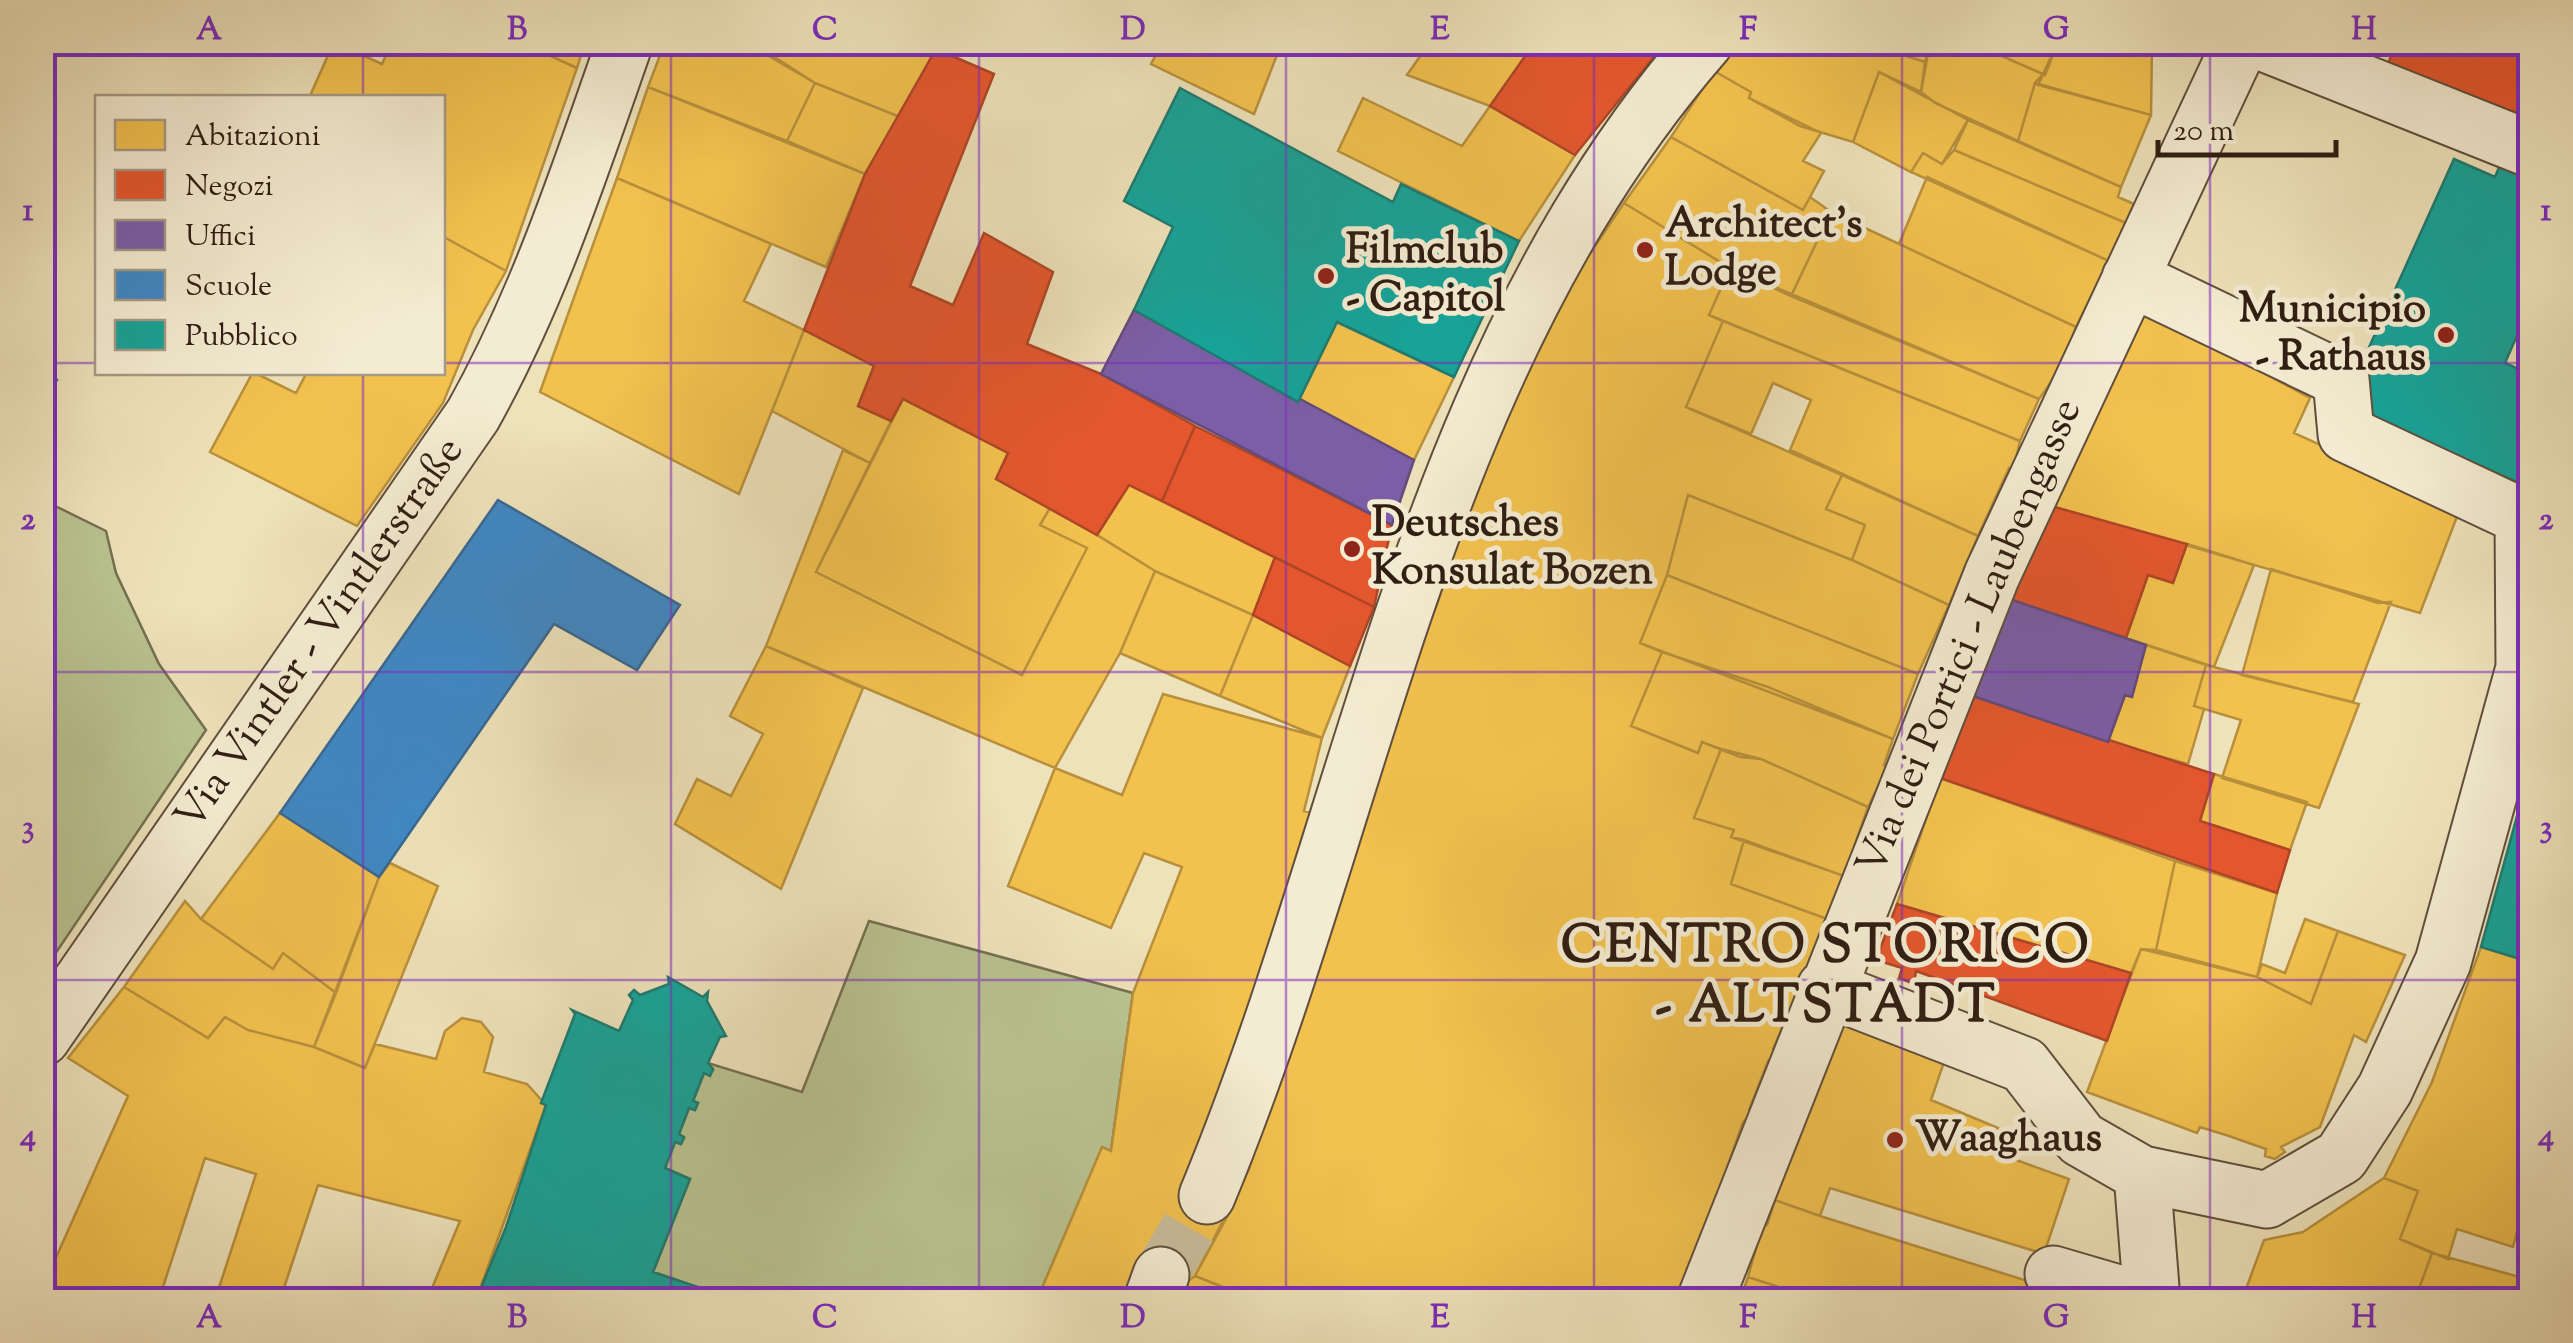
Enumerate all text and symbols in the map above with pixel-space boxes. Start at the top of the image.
text: A [196,8,222,54]
text: B [507,8,527,54]
text: C [812,8,838,54]
text: D [1120,8,1146,54]
text: E [1430,8,1450,54]
text: F [1739,8,1757,54]
text: G [2043,8,2069,54]
text: H [2351,8,2377,54]
legend [95,95,445,375]
scale bar [2158,95,2336,157]
text: 20 m [2173,111,2234,154]
text: Abitazioni [185,116,320,159]
text: Negozi [185,166,273,209]
text: 1 [23,189,34,235]
text: 1 [2541,189,2552,235]
place label: Architect's Lodge [1665,196,1863,304]
text: Uffici [185,216,256,259]
place label: Filmclub - Capitol [1346,222,1506,330]
marker: Architect's Lodge [1634,239,1656,261]
marker: Filmclub - Capitol [1315,265,1337,287]
text: Scuole [185,266,272,309]
place label: Municipio - Rathaus [2239,281,2426,389]
text: Pubblico [185,316,298,359]
marker: Municipio - Rathaus [2435,324,2457,346]
street label: Via dei Portici - Laubengasse [1843,390,2099,886]
street label: Via Vintler - Vintlerstraße [162,426,480,844]
place label: Deutsches Konsulat Bozen [1372,495,1653,603]
text: 2 [21,498,36,544]
text: 2 [2539,498,2554,544]
marker: Deutsches Konsulat Bozen [1341,538,1363,560]
text: 3 [22,806,34,852]
text: 3 [2540,806,2552,852]
district label: CENTRO STORICO - ALTSTADT [1561,911,2091,1046]
place label: Waaghaus [1915,1110,2102,1170]
text: 4 [19,1114,36,1160]
text: 4 [2537,1114,2554,1160]
marker: Waaghaus [1884,1129,1906,1151]
text: A [196,1296,222,1342]
text: B [507,1296,527,1342]
text: C [812,1296,838,1342]
text: D [1120,1296,1146,1342]
text: E [1430,1296,1450,1342]
text: F [1739,1296,1757,1342]
text: G [2043,1296,2069,1342]
text: H [2351,1296,2377,1342]

